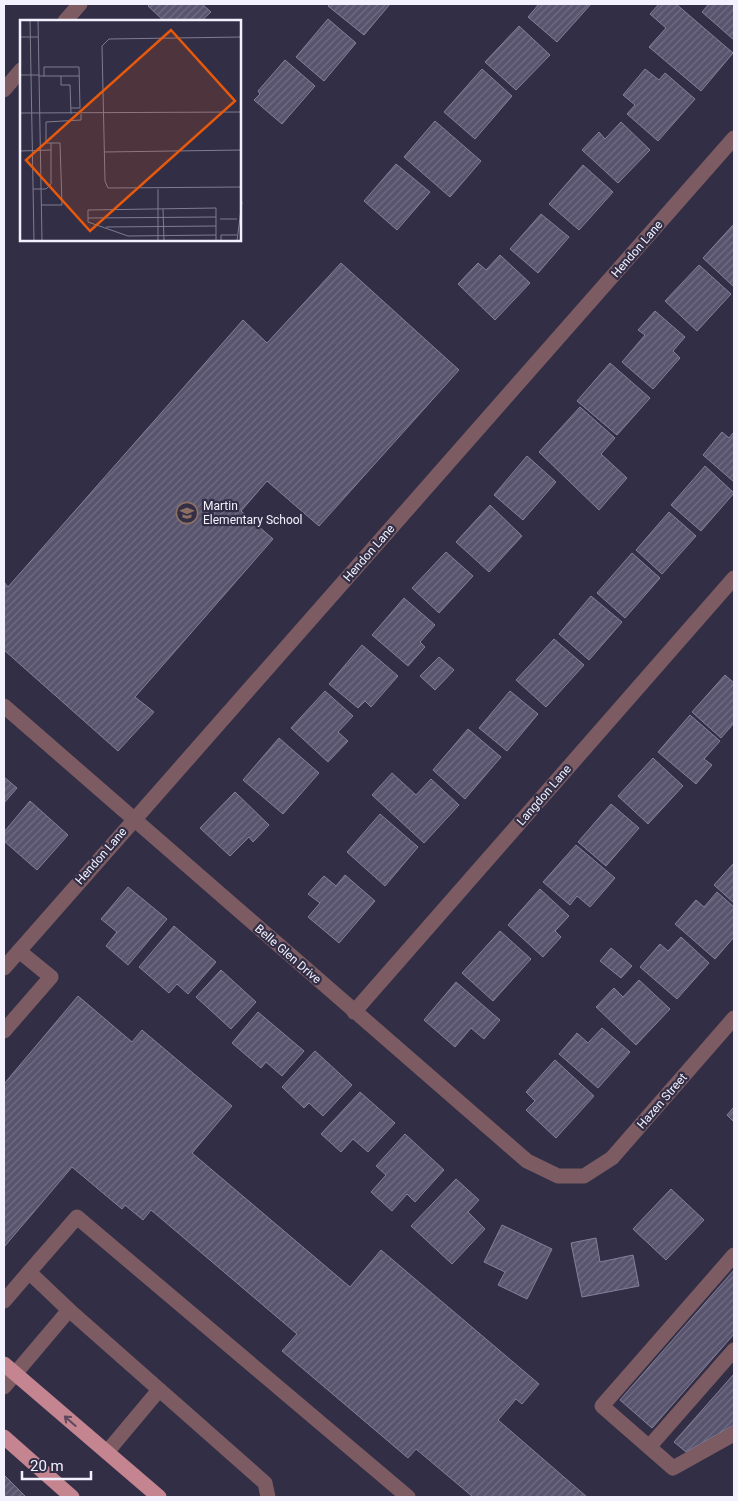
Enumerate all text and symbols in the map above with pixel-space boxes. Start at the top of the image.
inset map [20,20,241,241]
street label: Hendon Lane [609,218,665,280]
place label: Martin Elementary School [203,499,303,527]
school or university icon: Martin Elementary School [175,501,199,525]
street label: Hendon Lane [341,522,397,584]
street label: Langdon Lane [514,762,574,828]
street label: Hendon Lane [73,825,129,887]
street label: Belle Glen Drive [252,921,324,987]
street label: Hazen Street [634,1070,690,1131]
one-way arrow [63,1415,76,1426]
scale bar [22,1448,91,1480]
text: 20 m [30,1457,64,1475]

